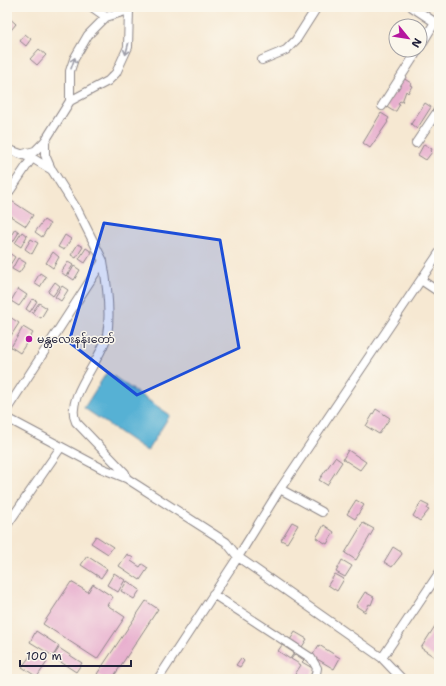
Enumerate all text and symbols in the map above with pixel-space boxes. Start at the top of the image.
north arrow [388,18,428,58]
text: N [407,35,425,51]
one-way arrow [123,42,130,55]
one-way arrow [70,56,77,69]
place label: မန္တလေးနန်းတော် [37,332,115,348]
marker: မန္တလေးနန်းတော် [24,334,34,344]
scale bar [20,642,131,668]
text: 100 m [26,648,62,664]

